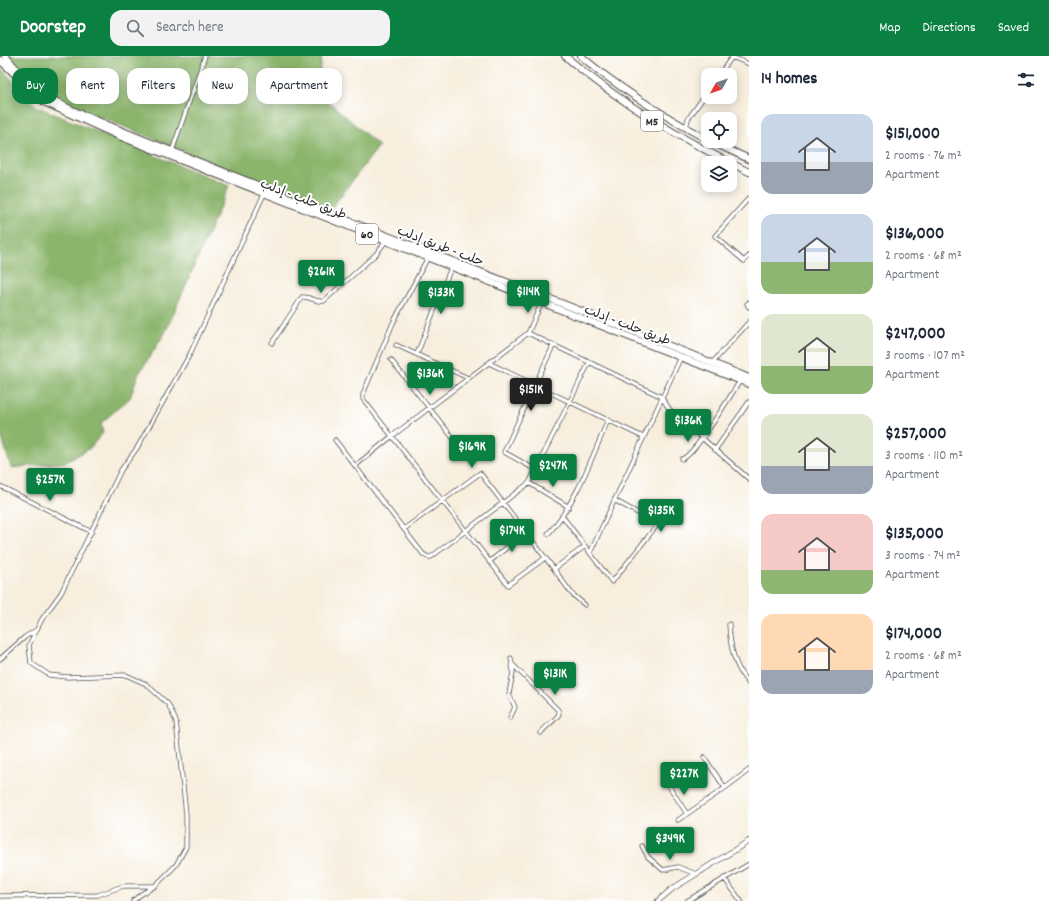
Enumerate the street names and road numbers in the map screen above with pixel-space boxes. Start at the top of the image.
road number: M5 [641,111,663,131]
street label: طريق حلب - إدلب [257,175,349,226]
street label: حلب - طريق إدلب [394,222,486,273]
road number: 60 [356,224,378,244]
street label: طريق حلب - إدلب [581,301,673,352]

